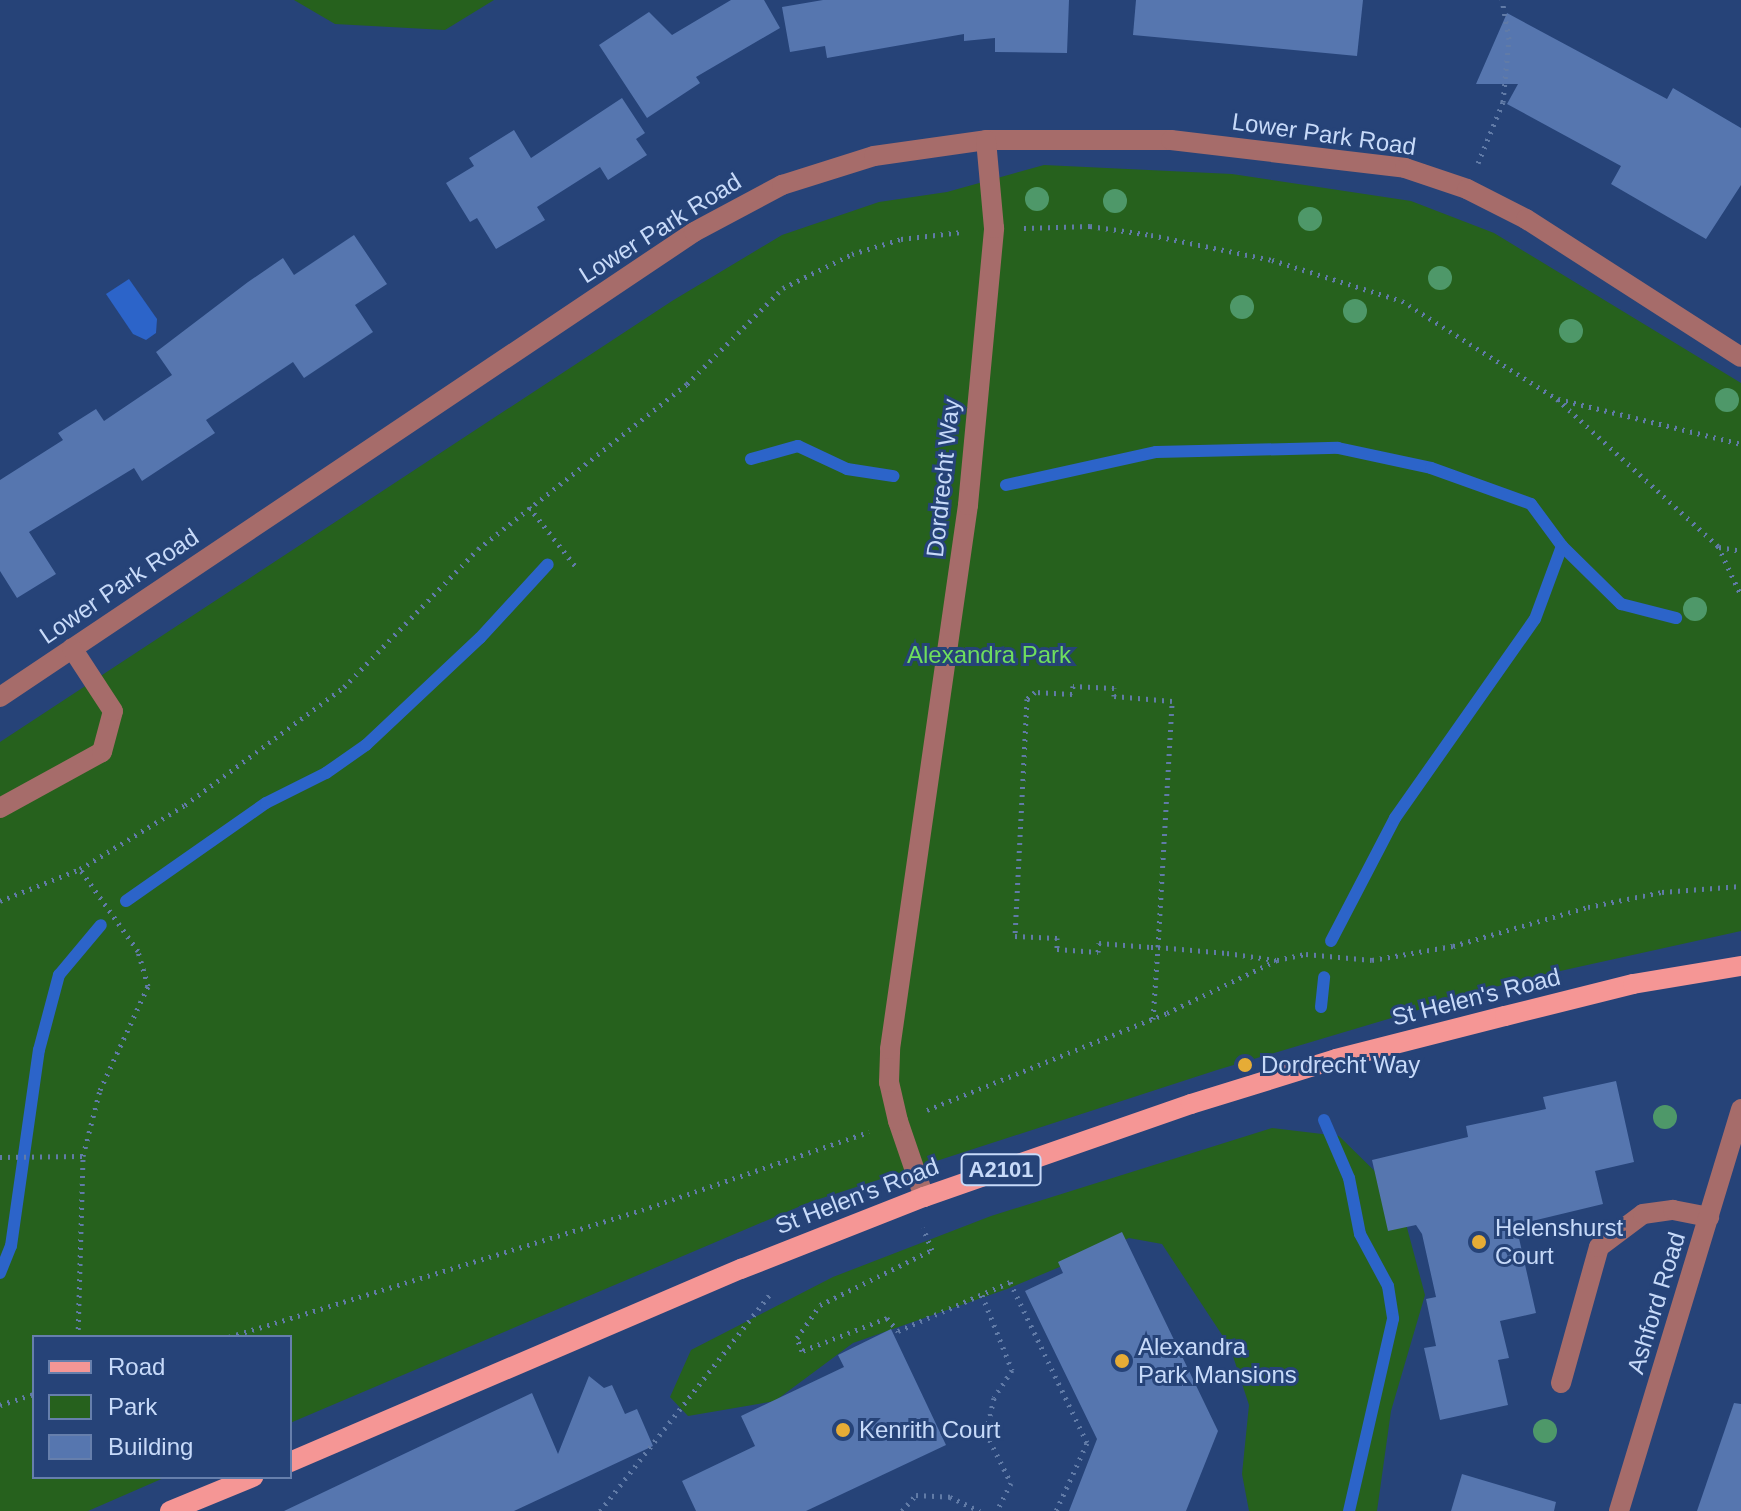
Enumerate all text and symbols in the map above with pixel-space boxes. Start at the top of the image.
street label: Lower Park Road [1230,107,1418,161]
street label: Lower Park Road [574,167,746,289]
street label: Dordrecht Way [920,397,966,559]
street label: Lower Park Road [34,522,204,650]
park label: Alexandra Park [907,641,1071,669]
street label: St Helen's Road [1389,962,1563,1032]
place label: Dordrecht Way [1261,1051,1420,1079]
marker: Dordrecht Way [1236,1056,1254,1074]
street label: St Helen's Road [771,1152,943,1240]
road number: A2101 [959,1152,1043,1188]
place label: Helenshurst Court [1495,1214,1623,1270]
street label: Ashford Road [1621,1229,1691,1377]
marker: Helenshurst Court [1470,1233,1488,1251]
place label: Alexandra Park Mansions [1138,1333,1297,1389]
legend [32,1335,292,1479]
marker: Alexandra Park Mansions [1113,1352,1131,1370]
text: Road [108,1353,165,1380]
text: Park [108,1393,157,1420]
place label: Kenrith Court [859,1416,1000,1444]
marker: Kenrith Court [834,1421,852,1439]
text: Building [108,1433,193,1460]

